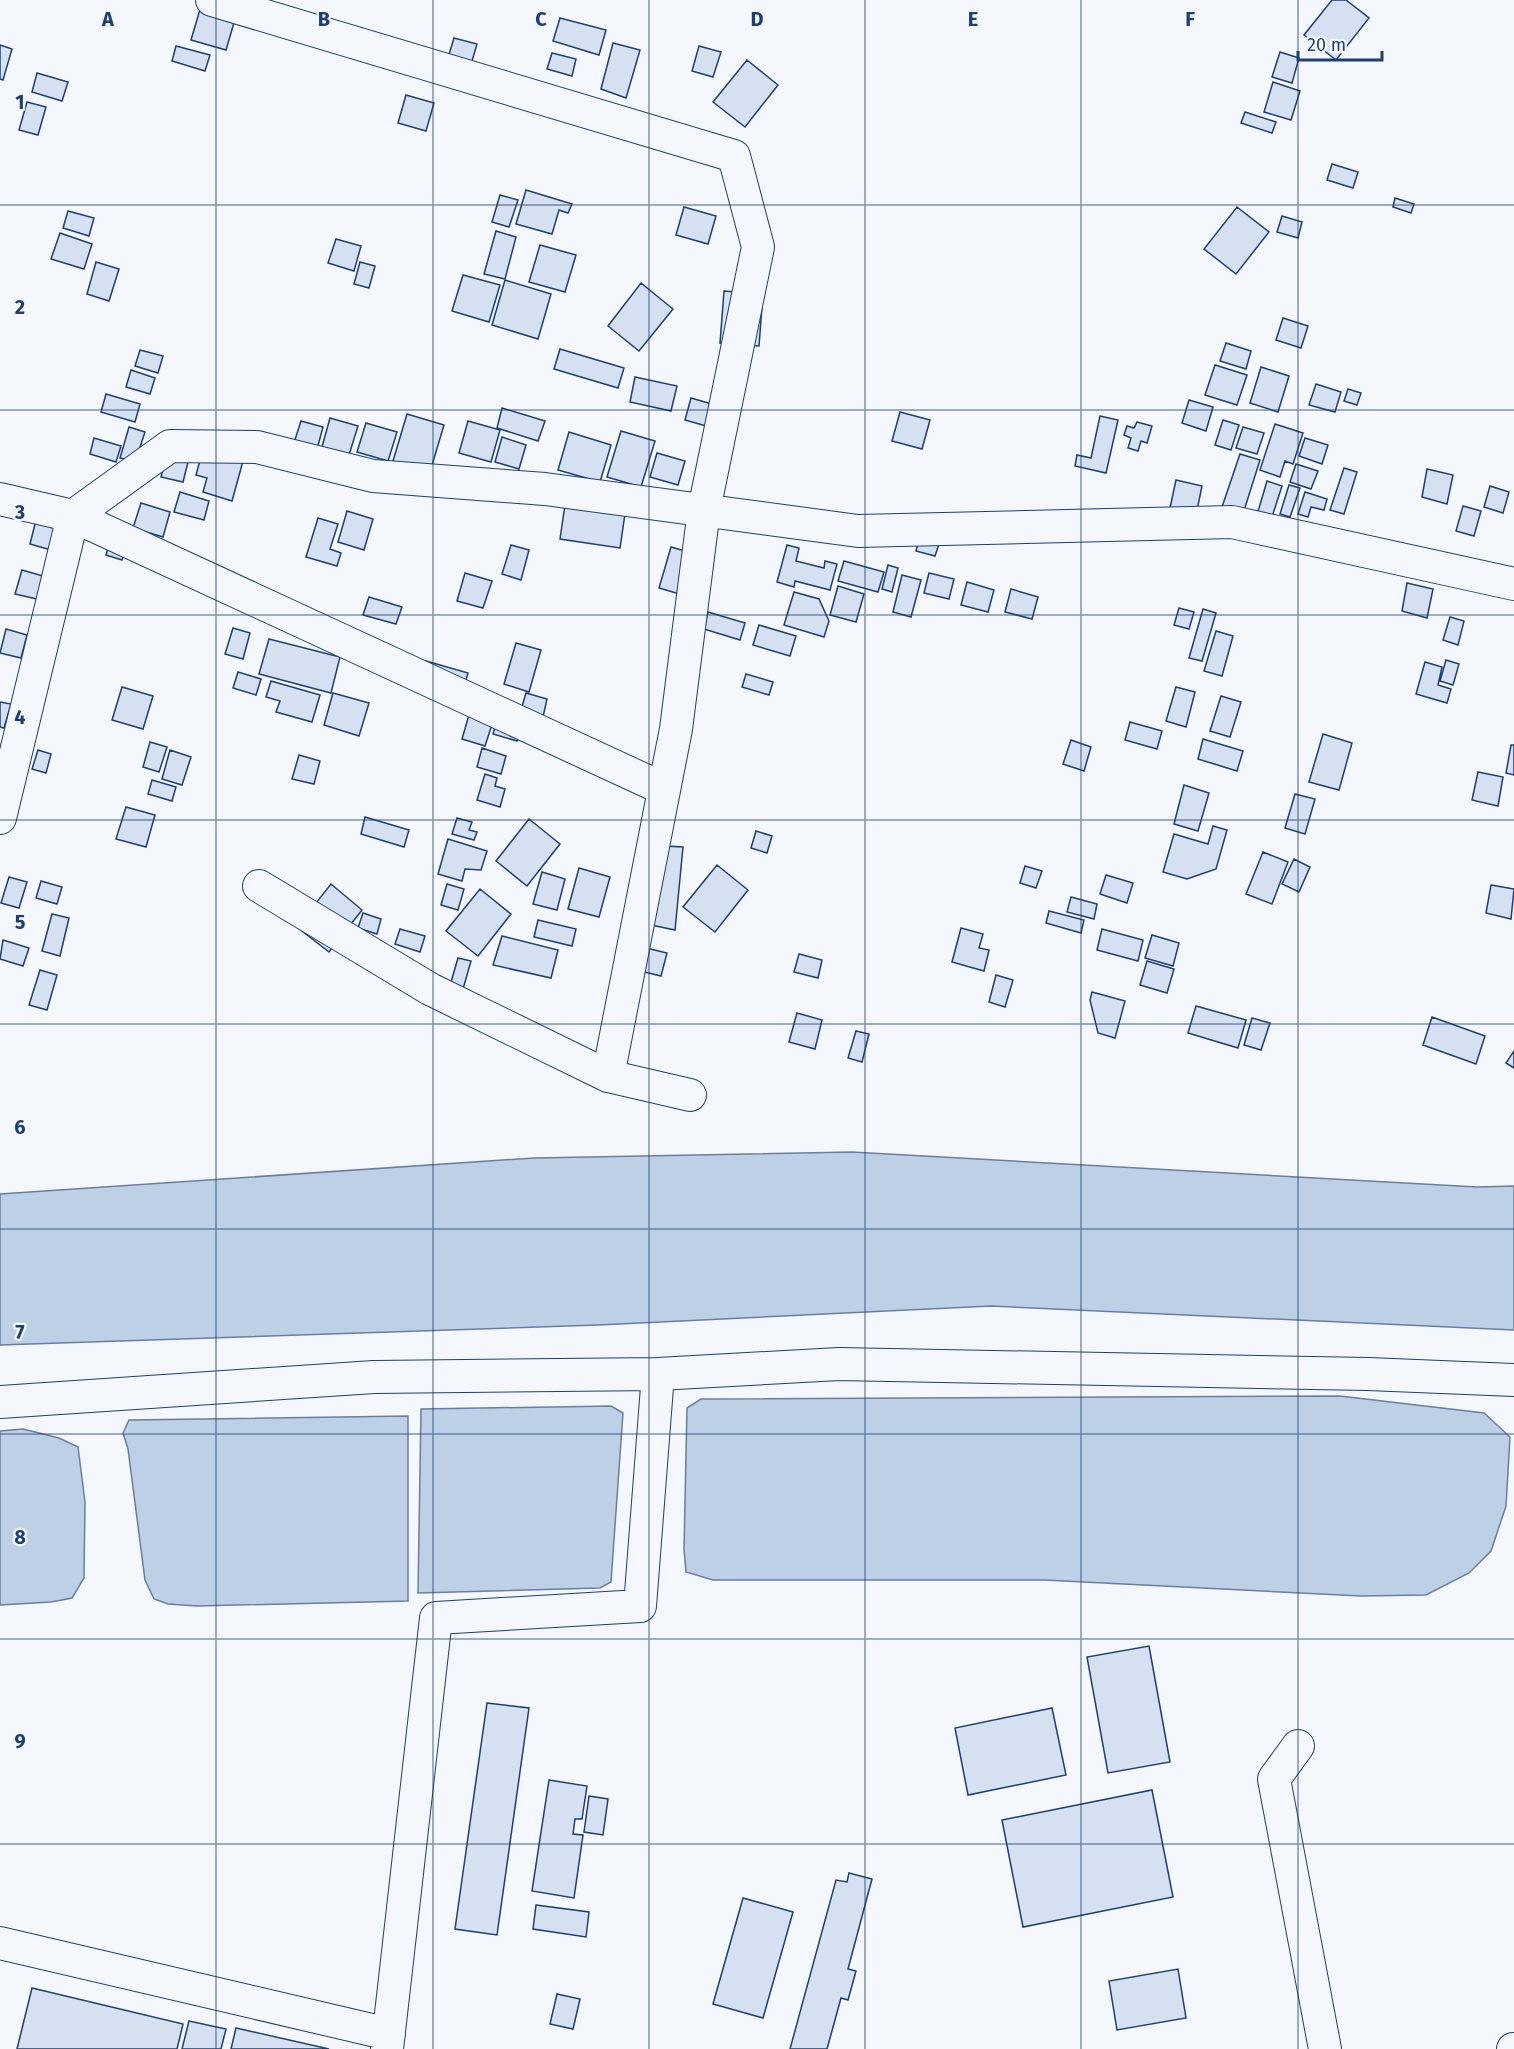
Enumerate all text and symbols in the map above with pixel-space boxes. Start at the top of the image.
text: A [101,7,115,31]
text: B [318,7,330,31]
text: C [535,7,547,31]
text: D [750,7,764,31]
text: E [968,7,978,31]
text: F [1185,7,1195,31]
scale bar [1298,24,1382,62]
text: 20 m [1307,34,1346,56]
text: 1 [15,90,25,114]
text: 2 [15,295,25,319]
text: 3 [14,500,25,524]
text: 4 [14,705,26,729]
text: 5 [15,910,26,934]
text: 6 [14,1115,26,1139]
text: 7 [15,1320,25,1344]
text: 8 [14,1525,26,1549]
text: 9 [14,1729,26,1753]

